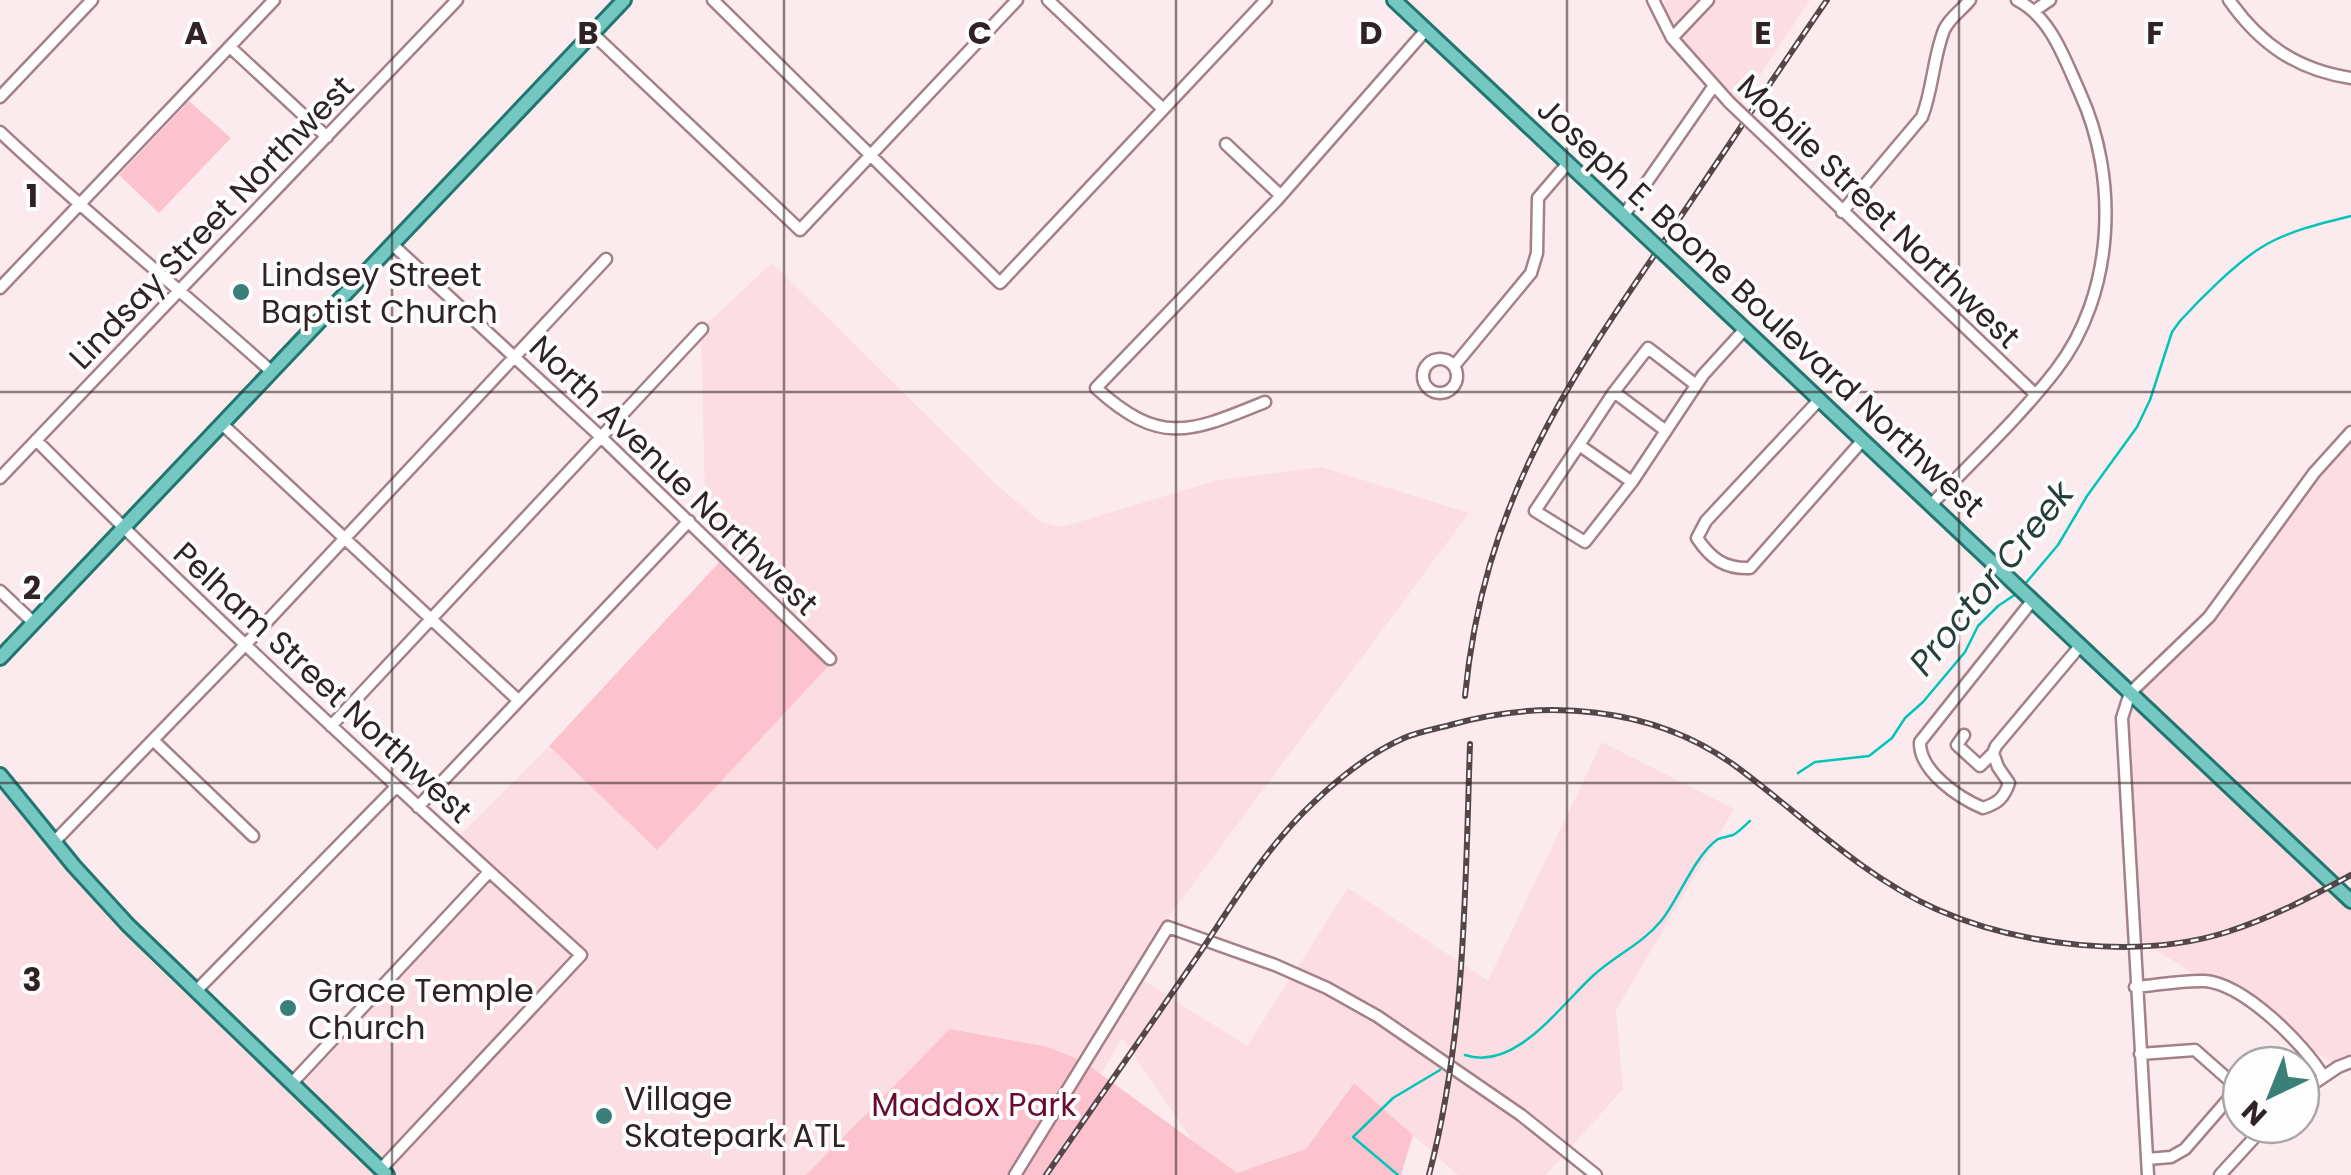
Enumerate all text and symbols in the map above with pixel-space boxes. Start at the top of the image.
text: A [184,10,208,55]
text: B [577,10,599,55]
text: C [968,10,992,55]
text: D [1359,10,1383,55]
text: E [1754,10,1772,55]
text: F [2146,10,2164,55]
street label: Mobile Street Northwest [1728,64,2030,358]
street label: Lindsay Street Northwest [59,65,363,379]
street label: Joseph E. Boone Boulevard Northwest [1527,87,1995,527]
text: 1 [26,173,38,218]
place label: Lindsey Street Baptist Church [261,252,498,334]
marker: Lindsey Street Baptist Church [230,281,252,303]
street label: North Avenue Northwest [520,325,828,625]
water label: Proctor Creek [1897,469,2086,686]
street label: Pelham Street Northwest [164,531,482,833]
text: 2 [23,565,41,610]
text: 3 [22,957,42,1002]
place label: Grace Temple Church [308,968,534,1050]
marker: Grace Temple Church [277,997,299,1019]
north arrow [2221,1045,2321,1145]
place label: Village Skatepark ATL [624,1076,845,1158]
park label: Maddox Park [871,1082,1077,1127]
text: N [2233,1091,2275,1134]
marker: Village Skatepark ATL [593,1105,615,1127]

